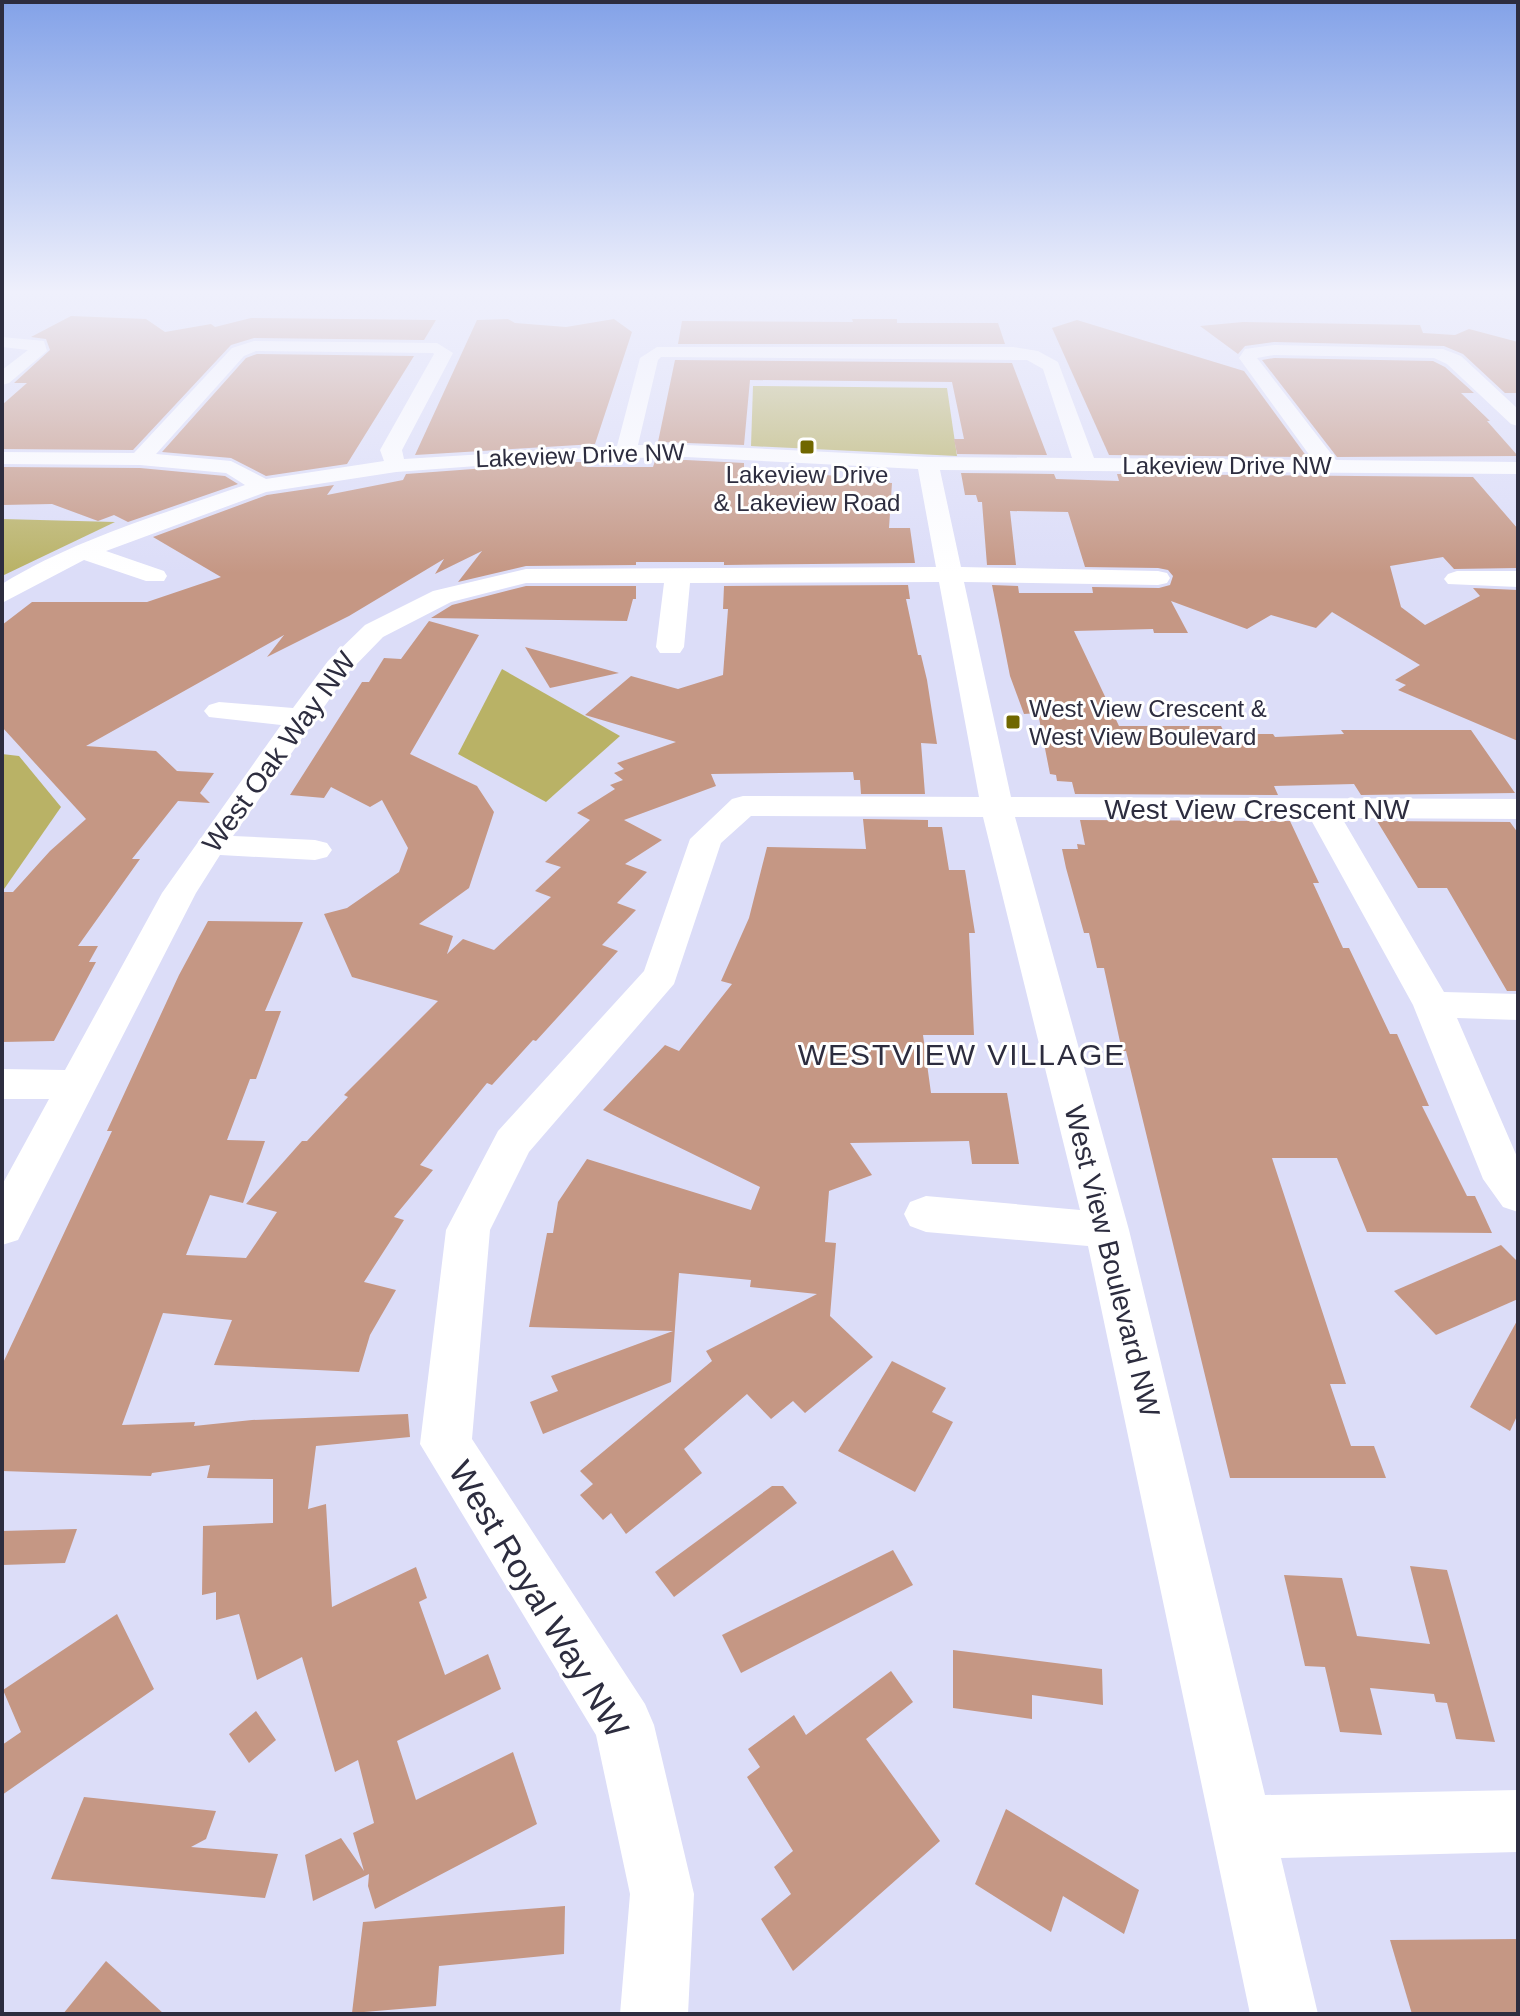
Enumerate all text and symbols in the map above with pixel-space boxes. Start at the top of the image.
street label: Lakeview Drive NW [475,438,685,472]
marker: Lakeview Drive & Lakeview Road [798,438,816,456]
street label: Lakeview Drive NW [1122,452,1332,479]
place label: Lakeview Drive & Lakeview Road [714,461,900,516]
street label: West Oak Way NW [196,646,362,858]
place label: West View Crescent & West View Boulevard [1029,695,1267,750]
marker: West View Crescent & West View Boulevard [1004,713,1022,731]
street label: West View Crescent NW [1104,794,1410,825]
district label: WESTVIEW VILLAGE [798,1038,1126,1071]
street label: West View Boulevard NW [1058,1102,1166,1420]
street label: West Royal Way NW [441,1454,637,1744]

